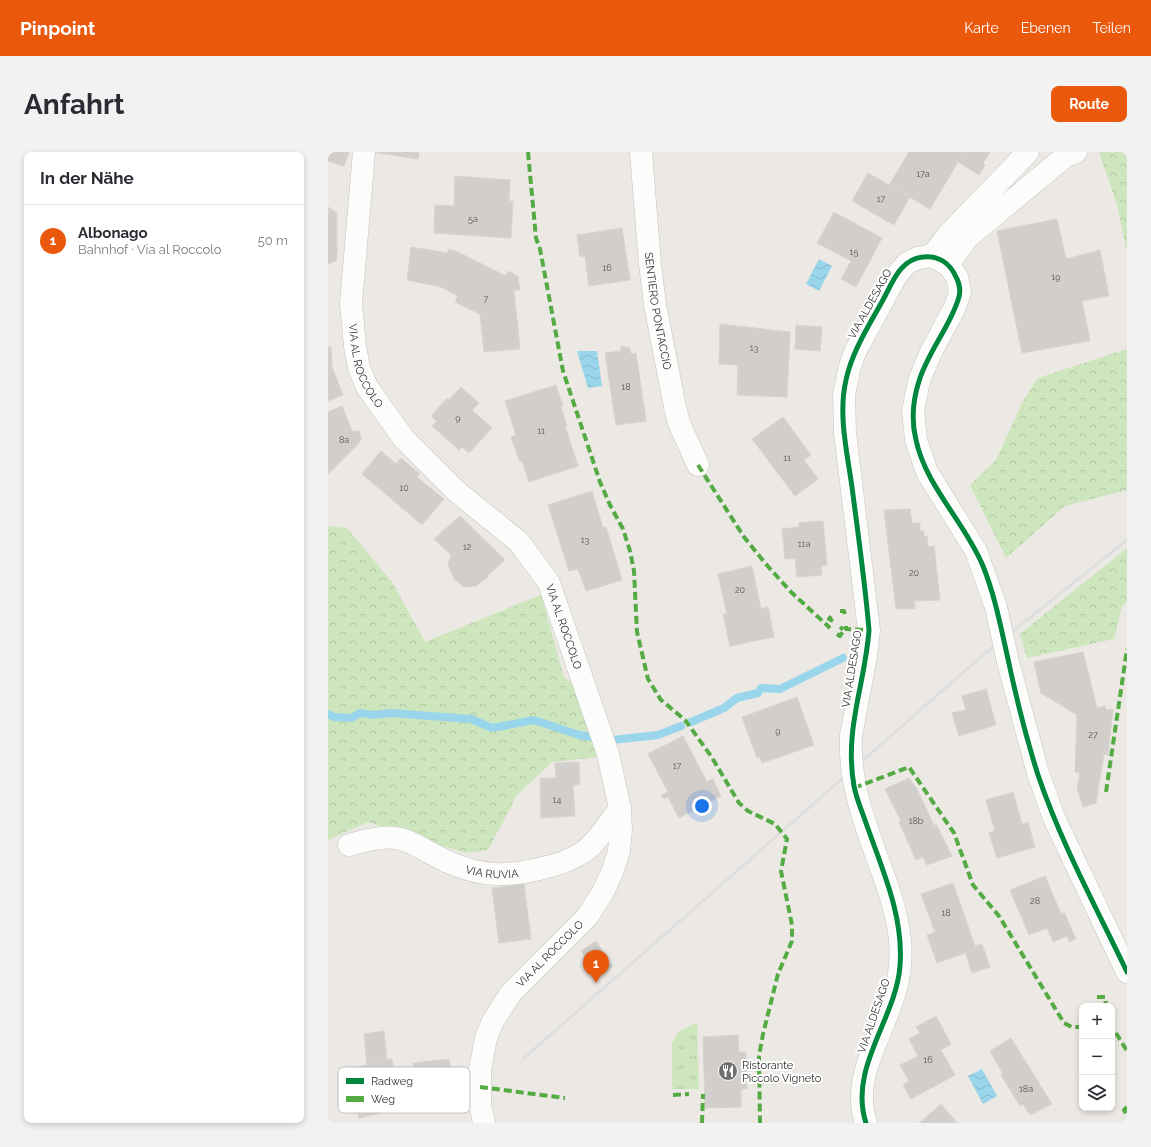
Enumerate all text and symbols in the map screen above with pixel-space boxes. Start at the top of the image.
text: Pinpoint [20,17,95,39]
text: Karte [964,20,999,36]
text: Ebenen [1021,20,1071,36]
text: Teilen [1093,20,1131,36]
button: Route [1051,86,1127,122]
text: Anfahrt [24,88,125,121]
text: In der Nähe [40,168,134,188]
house number: 17a [916,169,930,179]
house number: 17 [877,194,885,204]
house number: 5a [468,214,478,224]
text: Albonago [78,224,148,242]
text: 1 [50,233,56,248]
text: 50 m [258,233,288,248]
text: Bahnhof · Via al Roccolo [78,242,222,257]
house number: 15 [850,247,858,257]
street label: SENTIERO PONTACCIO [643,252,674,371]
house number: 16 [602,263,612,273]
street label: VIA ALDESAGO [845,267,895,341]
house number: 19 [1051,272,1061,282]
house number: 7 [484,294,489,304]
street label: VIA AL ROCCOLO [346,323,386,410]
house number: 13 [750,343,759,353]
house number: 18 [621,382,631,392]
house number: 9 [455,413,461,423]
house number: 11 [537,426,545,436]
house number: 8a [339,435,349,445]
house number: 11 [783,453,791,463]
house number: 10 [399,483,409,493]
house number: 13 [581,535,590,545]
house number: 11a [798,539,810,549]
house number: 12 [463,542,472,552]
house number: 20 [909,568,920,578]
street label: VIA AL ROCCOLO [543,582,585,671]
house number: 20 [735,585,746,595]
street label: VIA ALDESAGO [839,629,865,709]
house number: 9 [775,726,781,736]
house number: 27 [1088,730,1098,740]
house number: 17 [673,761,681,771]
house number: 14 [553,795,561,805]
your location [692,796,712,816]
house number: 18b [909,816,924,826]
street label: VIA RUVIA [464,863,520,881]
house number: 28 [1030,896,1040,906]
house number: 18 [941,908,951,918]
street label: VIA AL ROCCOLO [514,918,586,990]
pin: 1 [583,950,609,983]
street label: VIA ALDESAGO [855,977,893,1055]
map controls [1079,1003,1115,1111]
button: + [1079,1003,1115,1039]
button: − [1079,1039,1115,1075]
house number: 16 [923,1055,933,1065]
place label: Ristorante Piccolo Vigneto [742,1059,822,1085]
restaurant icon: Ristorante Piccolo Vigneto [717,1060,739,1082]
legend [338,1067,470,1113]
text: Radweg [371,1075,413,1088]
button: layers [1079,1075,1115,1111]
house number: 18a [1019,1084,1033,1094]
text: Weg [371,1093,395,1106]

